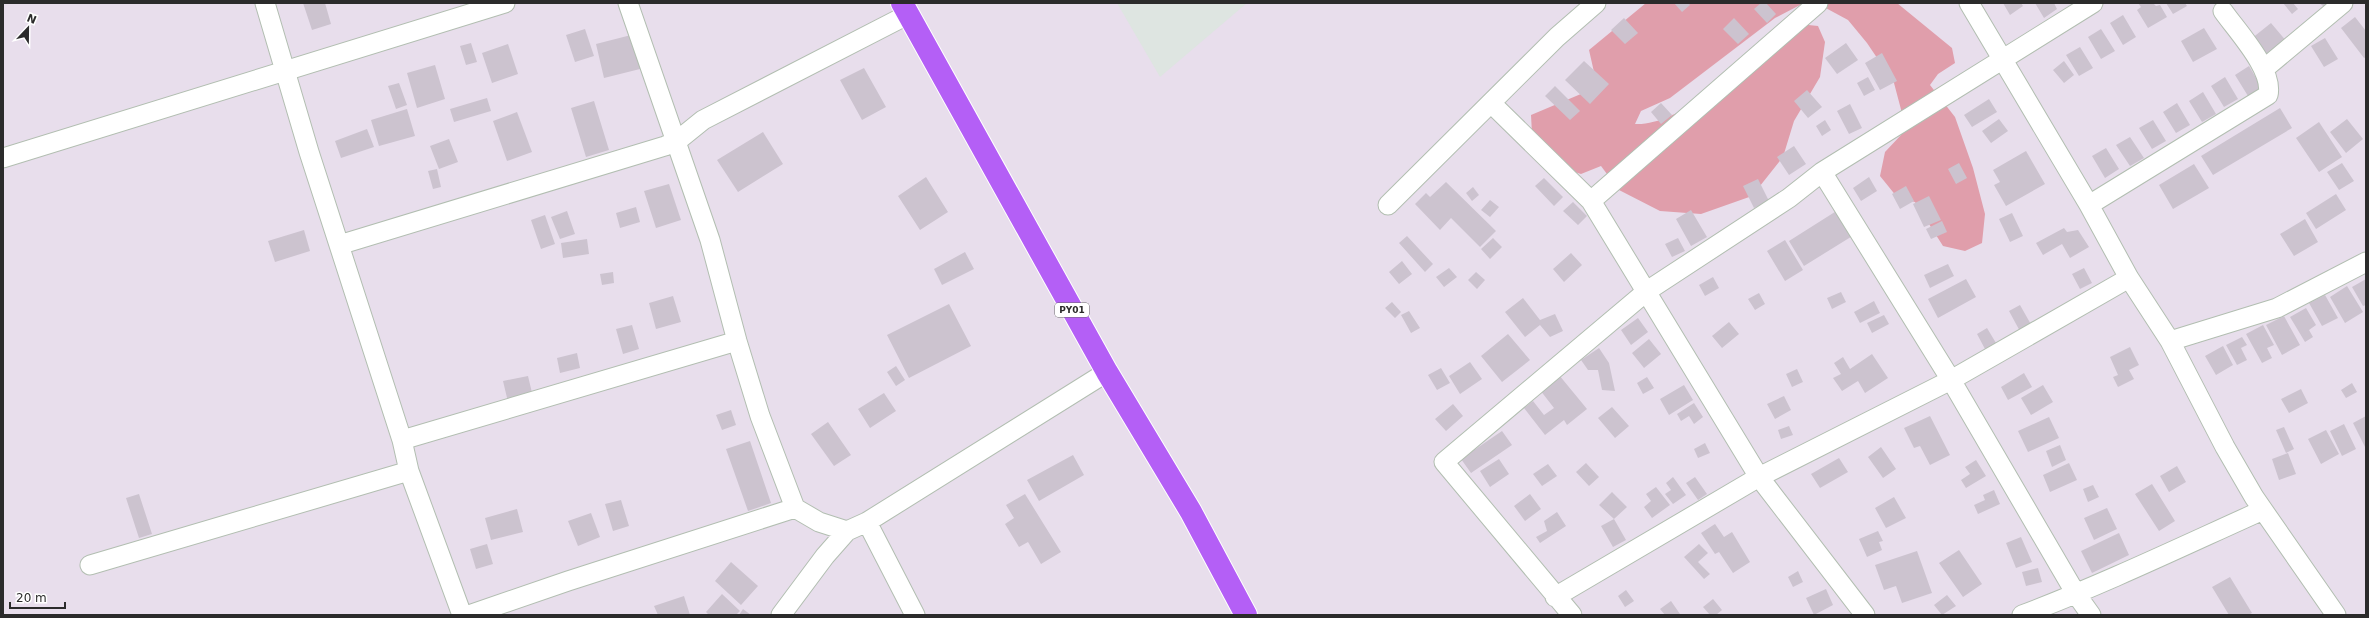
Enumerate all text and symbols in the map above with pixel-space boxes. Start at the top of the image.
north arrow [8,8,48,48]
text: N [25,11,38,27]
road number: PY01 [1055,303,1089,317]
scale bar [10,584,65,610]
text: 20 m [16,591,47,605]

